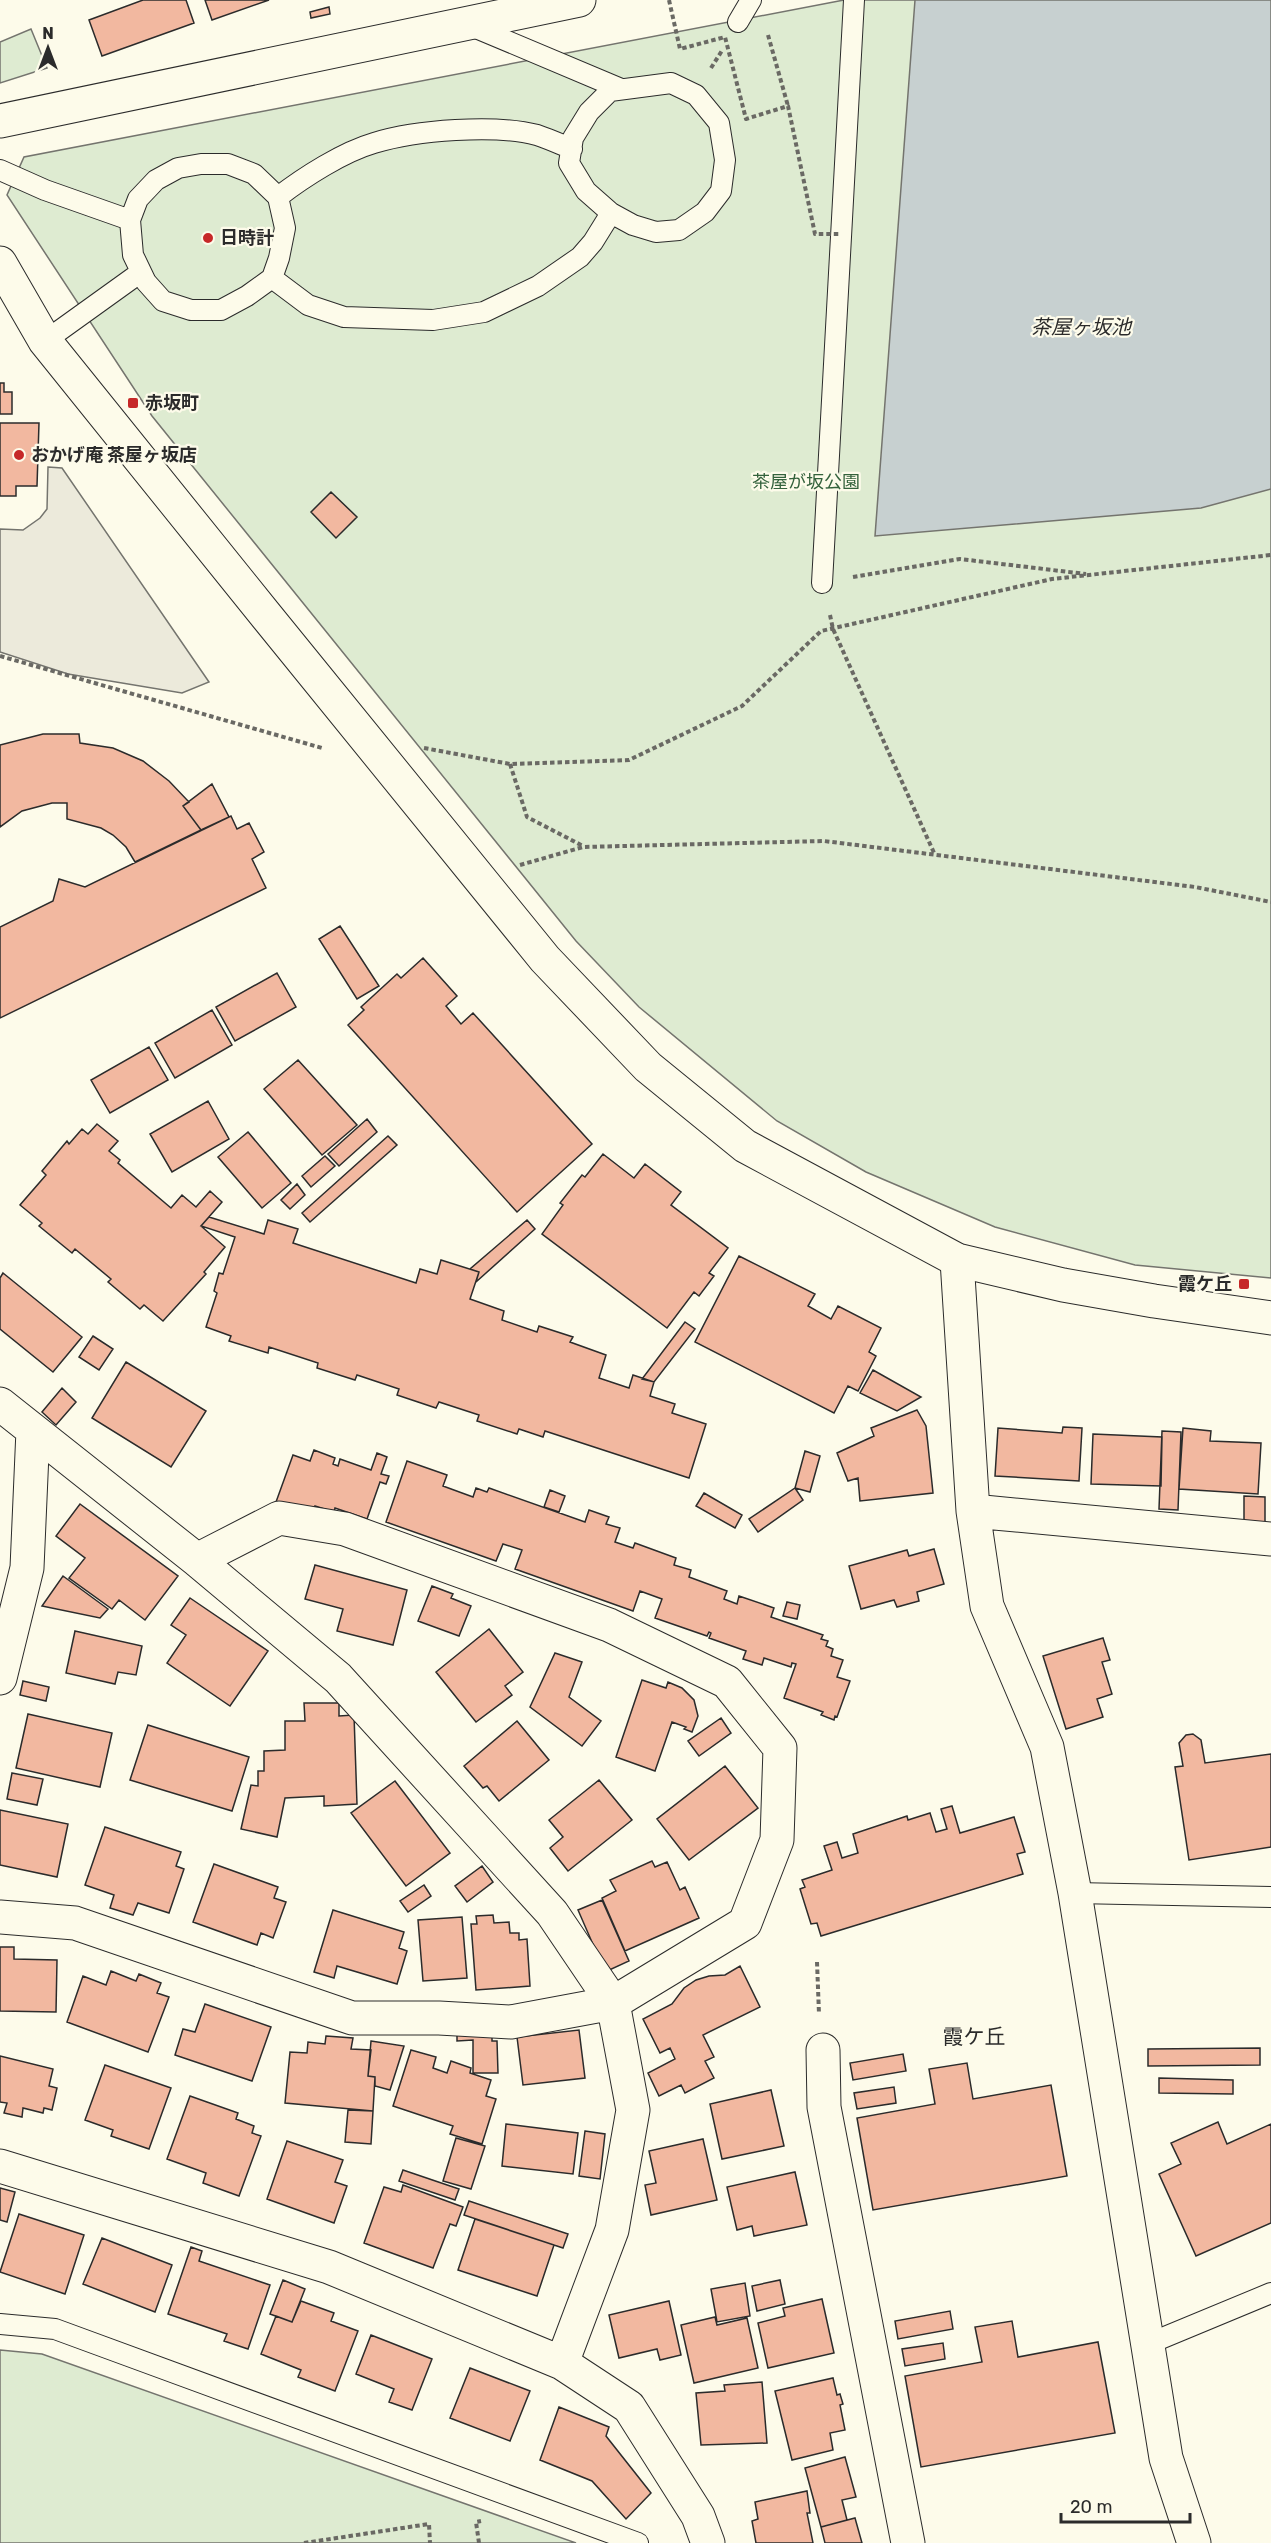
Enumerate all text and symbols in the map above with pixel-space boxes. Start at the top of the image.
north arrow [18,18,78,78]
text: N [42,24,54,43]
place label: 日時計 [220,227,274,249]
marker: 日時計 [201,231,215,245]
water label: 茶屋ヶ坂池 [1031,315,1133,339]
place label: 赤坂町 [145,392,199,414]
marker: 赤坂町 [126,396,140,410]
place label: おかげ庵 茶屋ヶ坂店 [31,444,197,466]
marker: おかげ庵 茶屋ヶ坂店 [12,448,26,462]
park label: 茶屋が坂公園 [752,471,860,493]
place label: 霞ケ丘 [1178,1273,1232,1295]
marker: 霞ケ丘 [1237,1277,1251,1291]
district label: 霞ケ丘 [943,2024,1006,2049]
scale bar [1061,2486,1190,2524]
text: 20 m [1070,2496,1112,2518]

